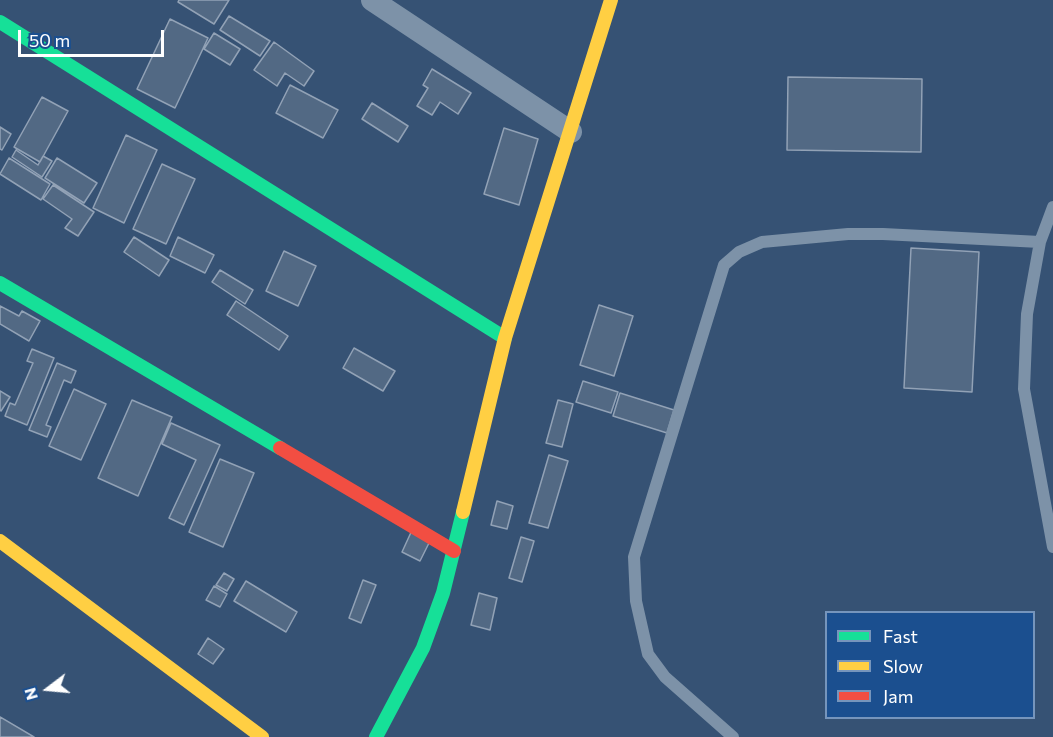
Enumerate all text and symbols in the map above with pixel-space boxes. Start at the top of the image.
scale bar [21,18,166,56]
text: 50 m [29,29,70,51]
legend [825,611,1035,719]
text: Fast [883,625,918,647]
text: Slow [883,655,923,677]
north arrow [18,659,78,719]
text: Jam [883,685,913,707]
text: N [19,686,41,702]

